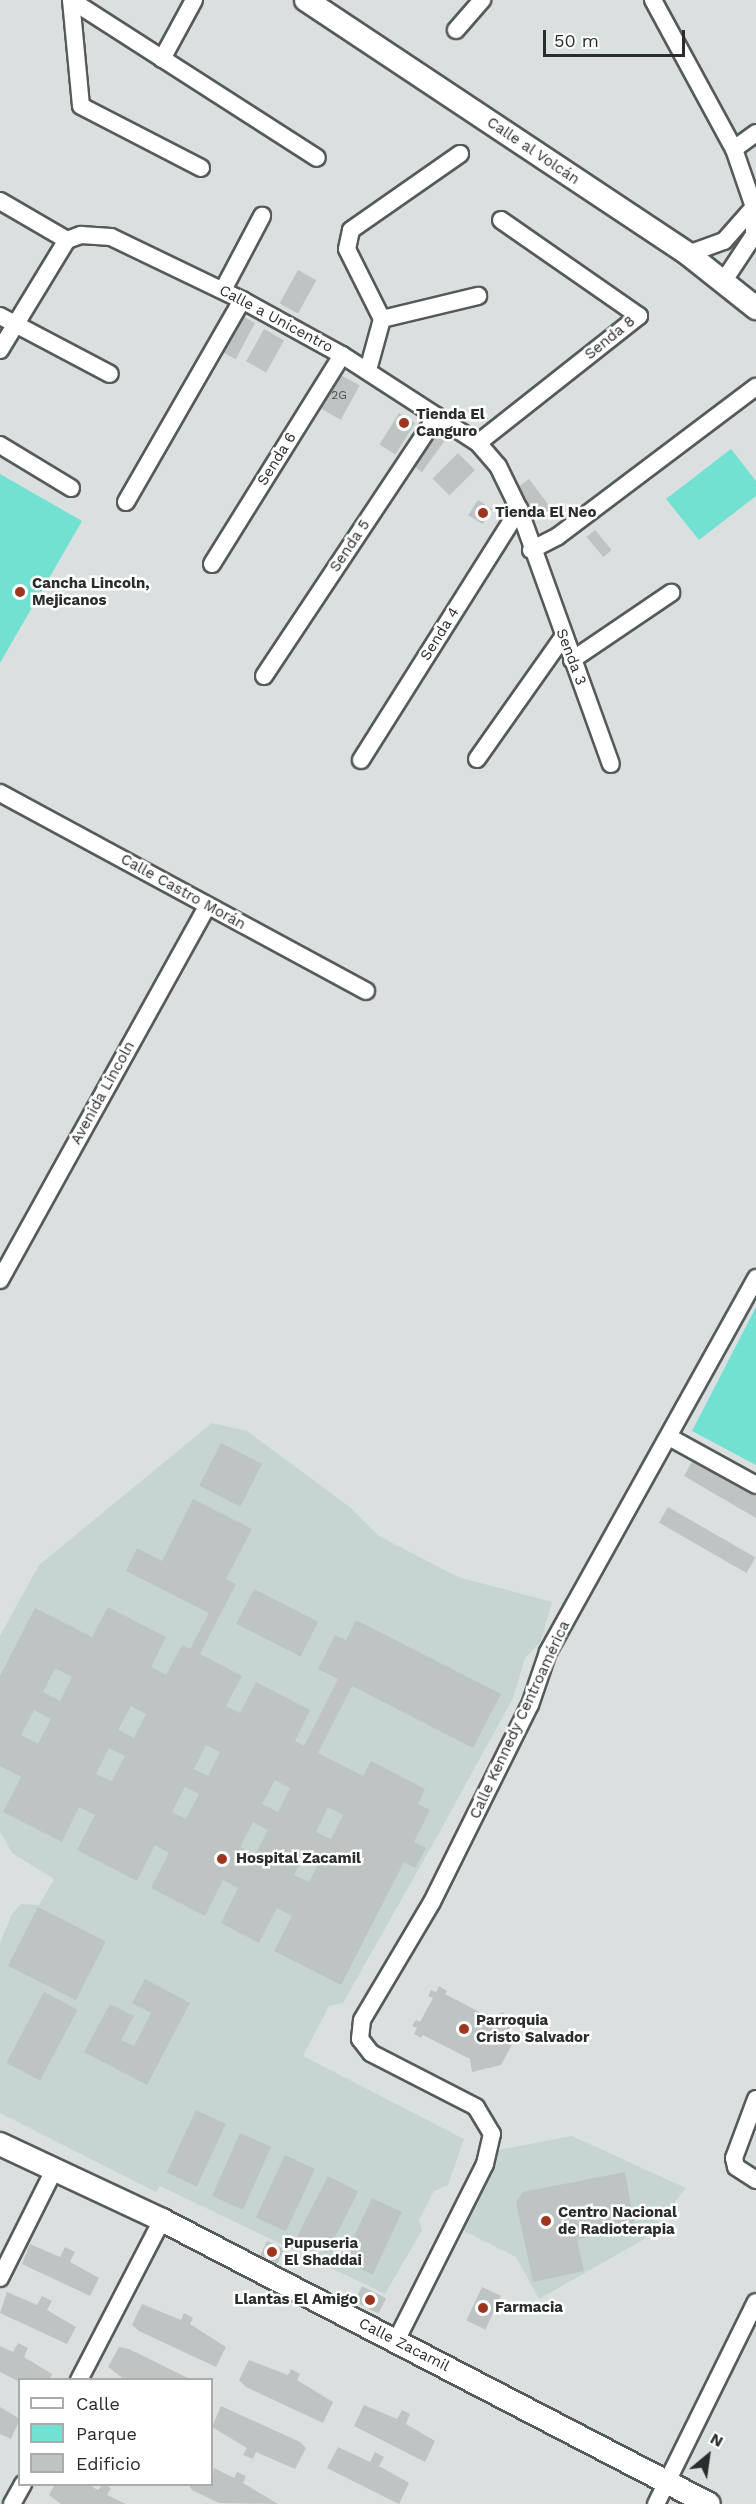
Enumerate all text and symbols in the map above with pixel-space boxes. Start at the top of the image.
scale bar [546,18,688,56]
text: 50 m [554,30,599,51]
street label: Calle al Volcán [483,113,583,189]
street label: Calle a Unicentro [216,281,336,357]
street label: Senda 8 [581,312,639,364]
house number: 2G [331,389,347,403]
place label: Tienda El Canguro [416,405,485,440]
marker: Tienda El Canguro [397,416,411,430]
street label: Senda 6 [254,429,300,489]
place label: Tienda El Neo [495,504,597,522]
marker: Tienda El Neo [476,506,490,520]
street label: Senda 5 [326,516,374,576]
place label: Cancha Lincoln, Mejicanos [32,574,150,609]
marker: Cancha Lincoln, Mejicanos [13,585,27,599]
street label: Senda 4 [417,604,463,664]
street label: Senda 3 [552,626,590,688]
street label: Calle Castro Morán [117,850,249,934]
street label: Avenida Lincoln [67,1038,139,1148]
street label: Calle Kennedy Centroamérica [466,1618,574,1822]
marker: Hospital Zacamil [213,1850,231,1868]
place label: Hospital Zacamil [236,1850,361,1868]
place label: Parroquia Cristo Salvador [476,2011,590,2046]
marker: Parroquia Cristo Salvador [457,2022,471,2036]
place label: Centro Nacional de Radioterapia [558,2203,677,2238]
marker: Centro Nacional de Radioterapia [539,2214,553,2228]
place label: Pupuseria El Shaddai [284,2234,362,2269]
marker: Pupuseria El Shaddai [265,2245,279,2259]
place label: Llantas El Amigo [234,2291,358,2309]
marker: Llantas El Amigo [363,2293,377,2307]
place label: Farmacia [495,2299,563,2317]
marker: Farmacia [476,2301,490,2315]
street label: Calle Zacamil [356,2314,452,2376]
legend [18,2378,213,2486]
text: Calle [76,2393,120,2414]
text: Parque [76,2423,137,2444]
north arrow [678,2426,738,2486]
text: N [707,2429,727,2451]
text: Edificio [76,2453,141,2474]

